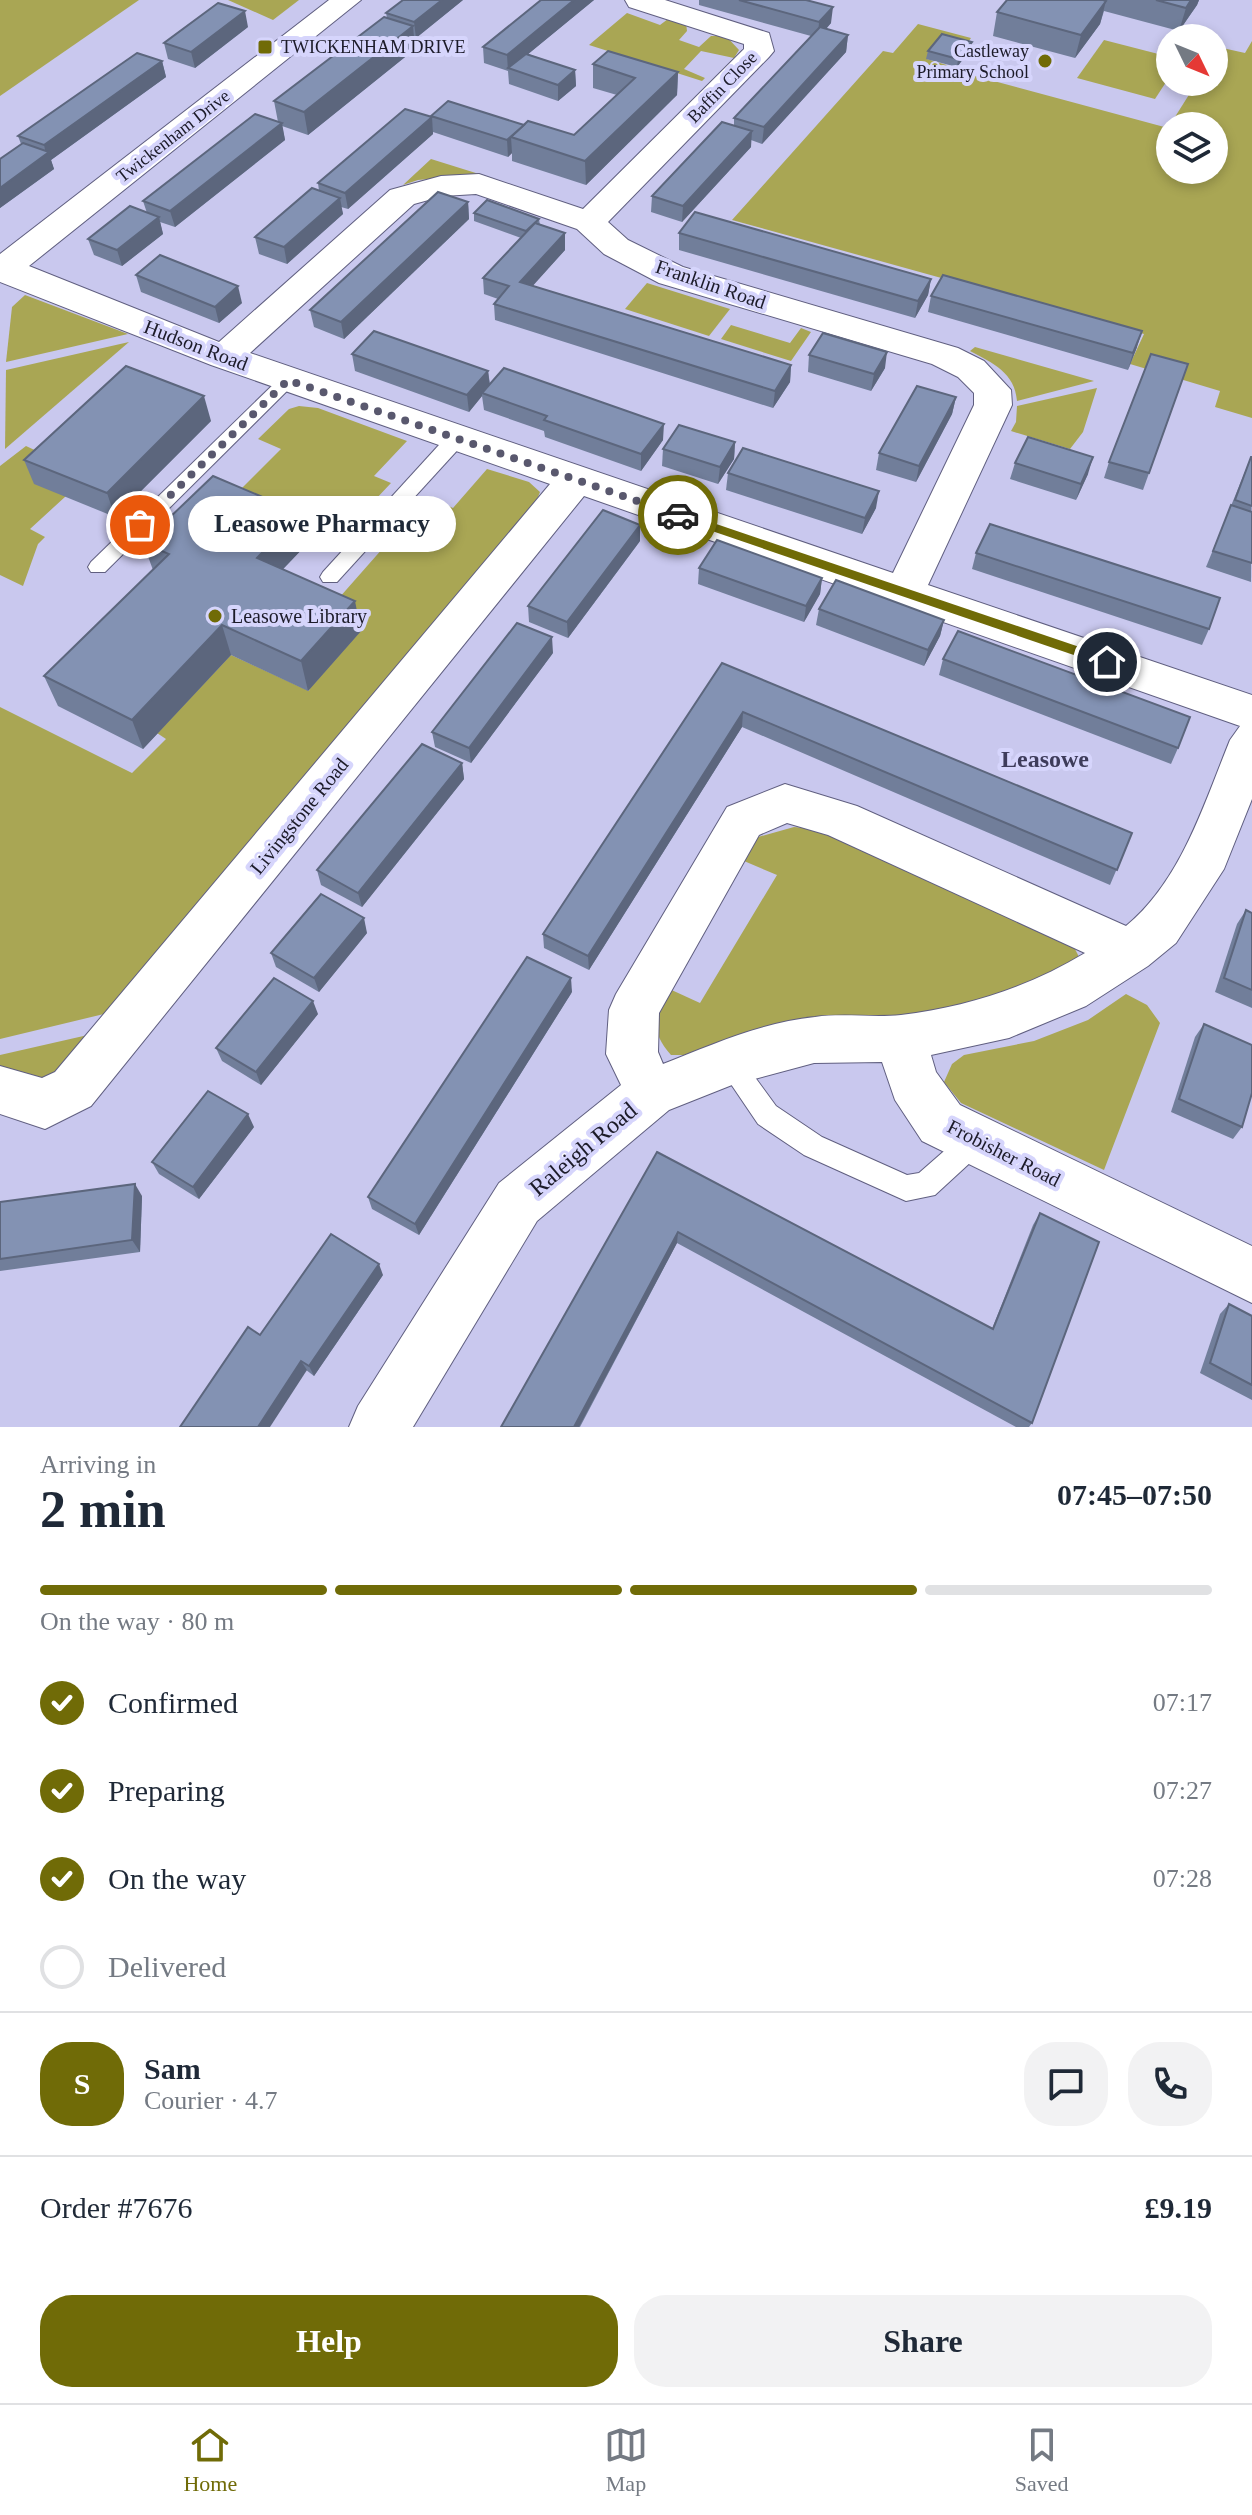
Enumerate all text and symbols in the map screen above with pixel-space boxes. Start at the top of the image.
north arrow [1156,24,1228,96]
map controls [1156,24,1228,184]
place label: TWICKENHAM DRIVE [281,37,465,57]
marker: TWICKENHAM DRIVE [256,38,274,56]
place label: Castleway Primary School [917,41,1029,82]
street label: Baffin Close [683,47,761,127]
marker: Castleway Primary School [1036,52,1054,70]
street label: Twickenham Drive [112,86,234,186]
button: layers [1156,112,1228,184]
street label: Franklin Road [653,255,769,313]
street label: Hudson Road [141,315,251,375]
courier [638,475,718,555]
pin [106,491,174,559]
icon: car [656,493,700,537]
callout: Leasowe Pharmacy [188,497,456,553]
icon: bag [118,503,162,547]
text: Leasowe Pharmacy [214,509,430,538]
place label: Leasowe Library [231,605,367,628]
marker: Leasowe Library [206,607,224,625]
pin [1073,628,1141,696]
icon: home [1085,640,1129,684]
district label: Leasowe [1001,746,1089,772]
street label: Livingstone Road [246,754,353,879]
street label: Raleigh Road [524,1097,642,1201]
street label: Frobisher Road [944,1115,1064,1191]
text: Arriving in [40,1450,156,1479]
text: 07:45–07:50 [1057,1478,1212,1511]
text: 2 min [40,1481,166,1538]
text: On the way · 80 m [40,1607,234,1636]
icon: check [40,1681,84,1725]
text: Confirmed [108,1686,238,1719]
text: 07:17 [1153,1688,1212,1717]
icon: check [40,1769,84,1813]
text: Preparing [108,1774,225,1807]
text: 07:27 [1153,1776,1212,1805]
icon: check [40,1857,84,1901]
text: On the way [108,1862,246,1895]
text: 07:28 [1153,1864,1212,1893]
text: Delivered [108,1950,226,1983]
button: chat [1024,2042,1108,2126]
button: phone [1128,2042,1212,2126]
text: Sam [144,2052,201,2085]
text: S [74,2067,90,2100]
text: Courier · 4.7 [144,2086,278,2115]
text: Order #7676 [40,2191,192,2224]
text: £9.19 [1145,2191,1212,2224]
button: Help [40,2295,618,2387]
button: Share [634,2295,1212,2387]
tab: Home [183,2423,237,2497]
tab: Map [604,2423,648,2497]
tab: Saved [1015,2423,1069,2497]

